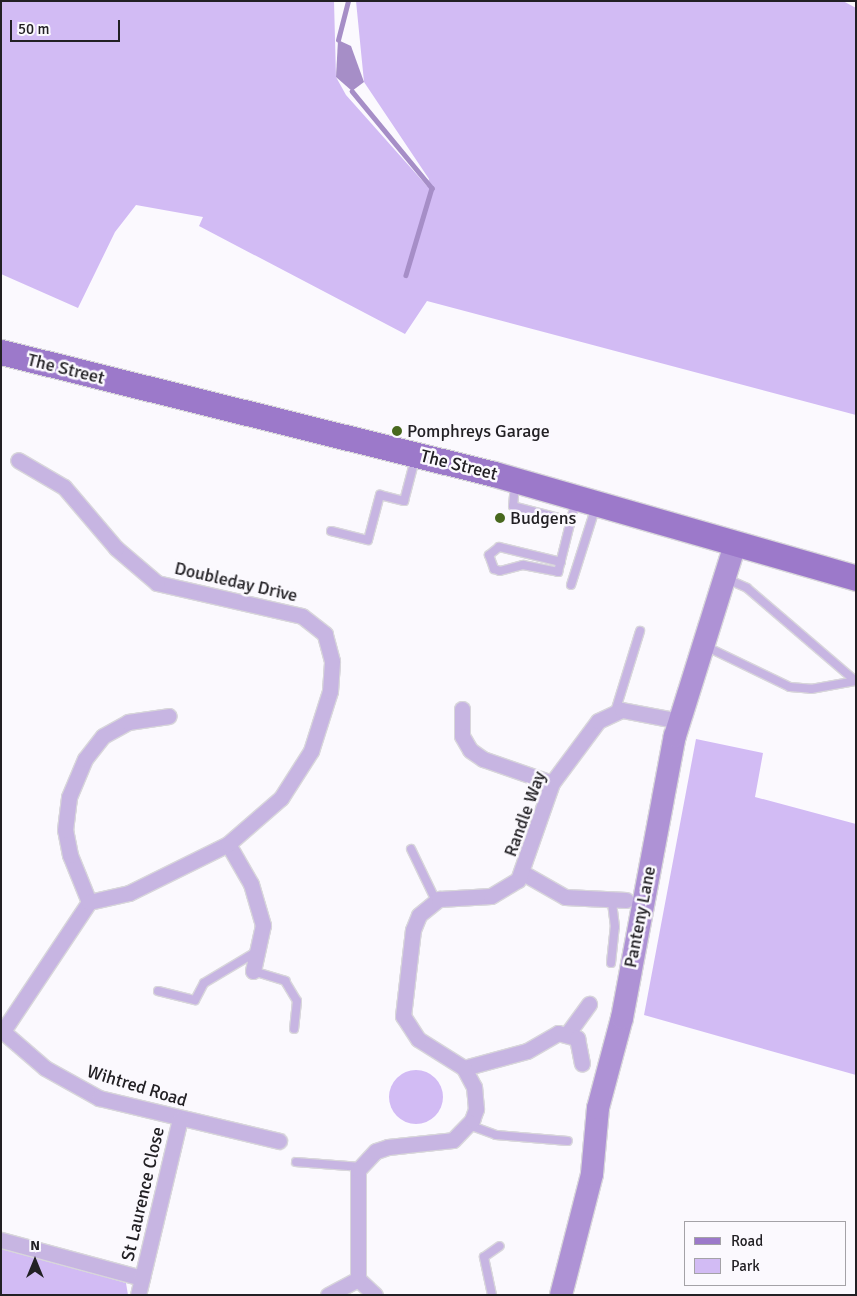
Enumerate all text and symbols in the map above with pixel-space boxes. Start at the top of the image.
scale bar [12,10,122,42]
text: 50 m [18,20,49,38]
street label: The Street [25,349,107,389]
place label: Pomphreys Garage [407,420,550,442]
marker: Pomphreys Garage [391,425,403,437]
street label: The Street [418,445,500,485]
place label: Budgens [510,507,576,529]
marker: Budgens [494,512,506,524]
street label: Doubleday Drive [172,557,300,607]
street label: Randle Way [500,768,550,860]
street label: Panteny Lane [620,864,660,970]
street label: Wihtred Road [84,1061,190,1111]
street label: St Laurence Close [117,1125,169,1263]
legend [684,1221,847,1286]
text: Road [731,1232,763,1250]
north arrow [10,1236,60,1286]
text: N [30,1237,40,1254]
text: Park [731,1257,760,1275]

